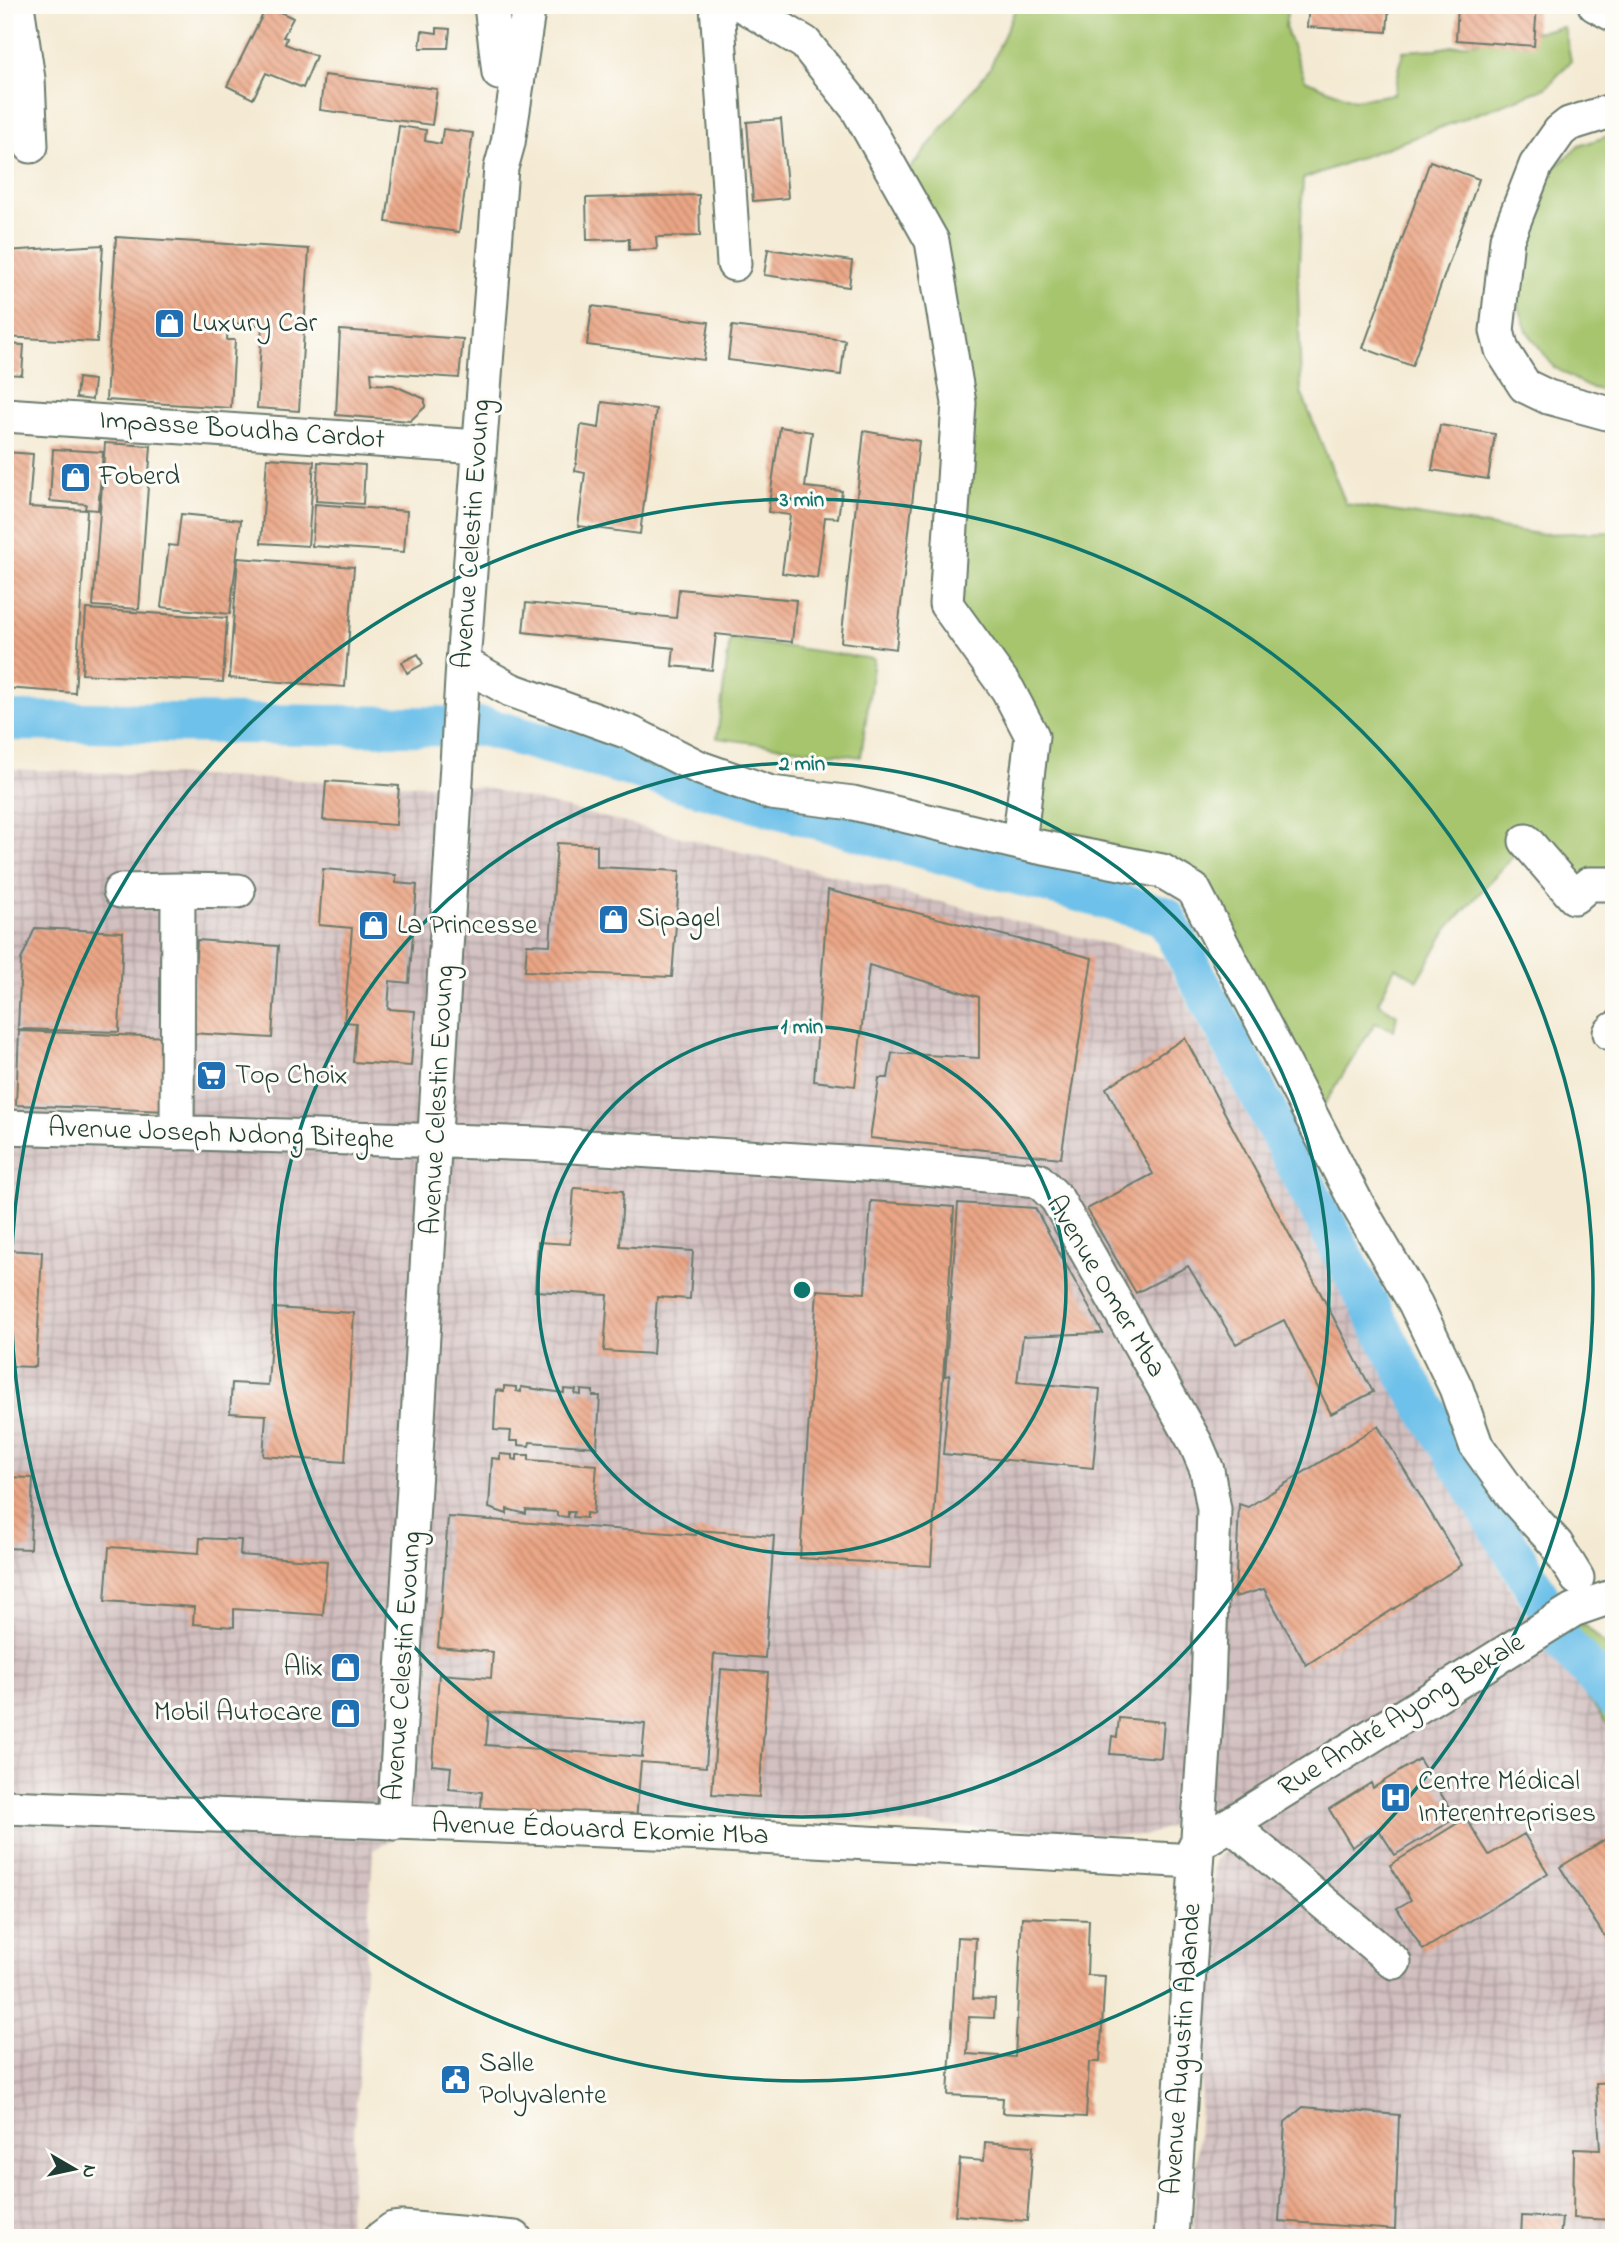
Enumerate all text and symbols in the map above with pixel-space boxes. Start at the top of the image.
place label: Luxury Car [192,304,318,345]
shop icon: Luxury Car [152,307,186,341]
street label: Avenue Celestin Evoung [443,398,503,670]
street label: Impasse Boudha Cardot [98,401,386,461]
place label: Foberd [98,457,180,498]
shop icon: Foberd [59,460,93,494]
text: 3 min [779,486,824,516]
text: 2 min [778,750,825,780]
place label: Sipagel [637,899,720,940]
shop icon: Sipagel [597,902,631,936]
place label: La Princesse [397,906,538,947]
shop icon: La Princesse [357,909,391,943]
street label: Avenue Celestin Evoung [411,964,467,1236]
text: 1 min [781,1013,823,1043]
place label: Top Choix [235,1056,348,1097]
supermarket icon: Top Choix [195,1059,229,1093]
street label: Avenue Joseph Ndong Biteghe [47,1108,395,1162]
street label: Avenue Omer Mba [1034,1188,1176,1386]
centre of rings [790,1278,814,1302]
street label: Avenue Celestin Evoung [374,1530,434,1802]
street label: Rue André Ayong Bekale [1271,1623,1534,1809]
place label: Alix [283,1648,323,1689]
shop icon: Alix [329,1651,363,1685]
place label: Mobil Autocare [154,1693,322,1734]
shop icon: Mobil Autocare [328,1696,362,1730]
place label: Centre Médical Interentreprises [1418,1762,1596,1835]
hospital icon: Centre Médical Interentreprises [1378,1781,1412,1815]
street label: Avenue Édouard Ekomie Mba [431,1805,769,1857]
street label: Avenue Augustin Adande [1152,1901,1214,2196]
place label: Salle Polyvalente [479,2044,607,2117]
public building icon: Salle Polyvalente [439,2063,473,2097]
north arrow [38,2134,108,2204]
text: N [74,2163,103,2180]

